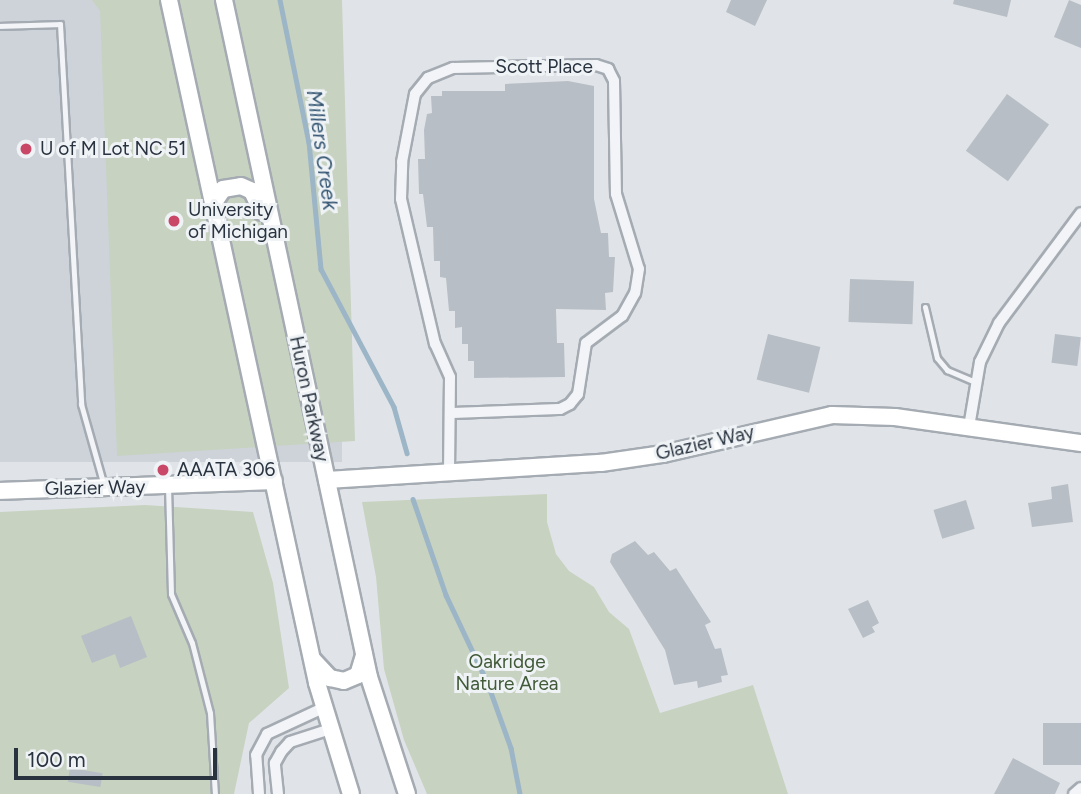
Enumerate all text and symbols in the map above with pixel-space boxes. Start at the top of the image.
street label: Scott Place [495,56,593,78]
water label: Millers Creek [301,88,343,212]
place label: U of M Lot NC 51 [40,138,186,160]
marker: U of M Lot NC 51 [18,141,34,157]
place label: University of Michigan [188,199,288,243]
marker: University of Michigan [166,213,182,229]
street label: Huron Parkway [285,334,333,464]
street label: Glazier Way [653,421,757,465]
place label: AAATA 306 [177,459,275,481]
marker: AAATA 306 [155,462,171,478]
street label: Glazier Way [45,476,145,500]
park label: Oakridge Nature Area [455,651,559,695]
scale bar [18,734,220,778]
text: 100 m [27,747,86,772]

